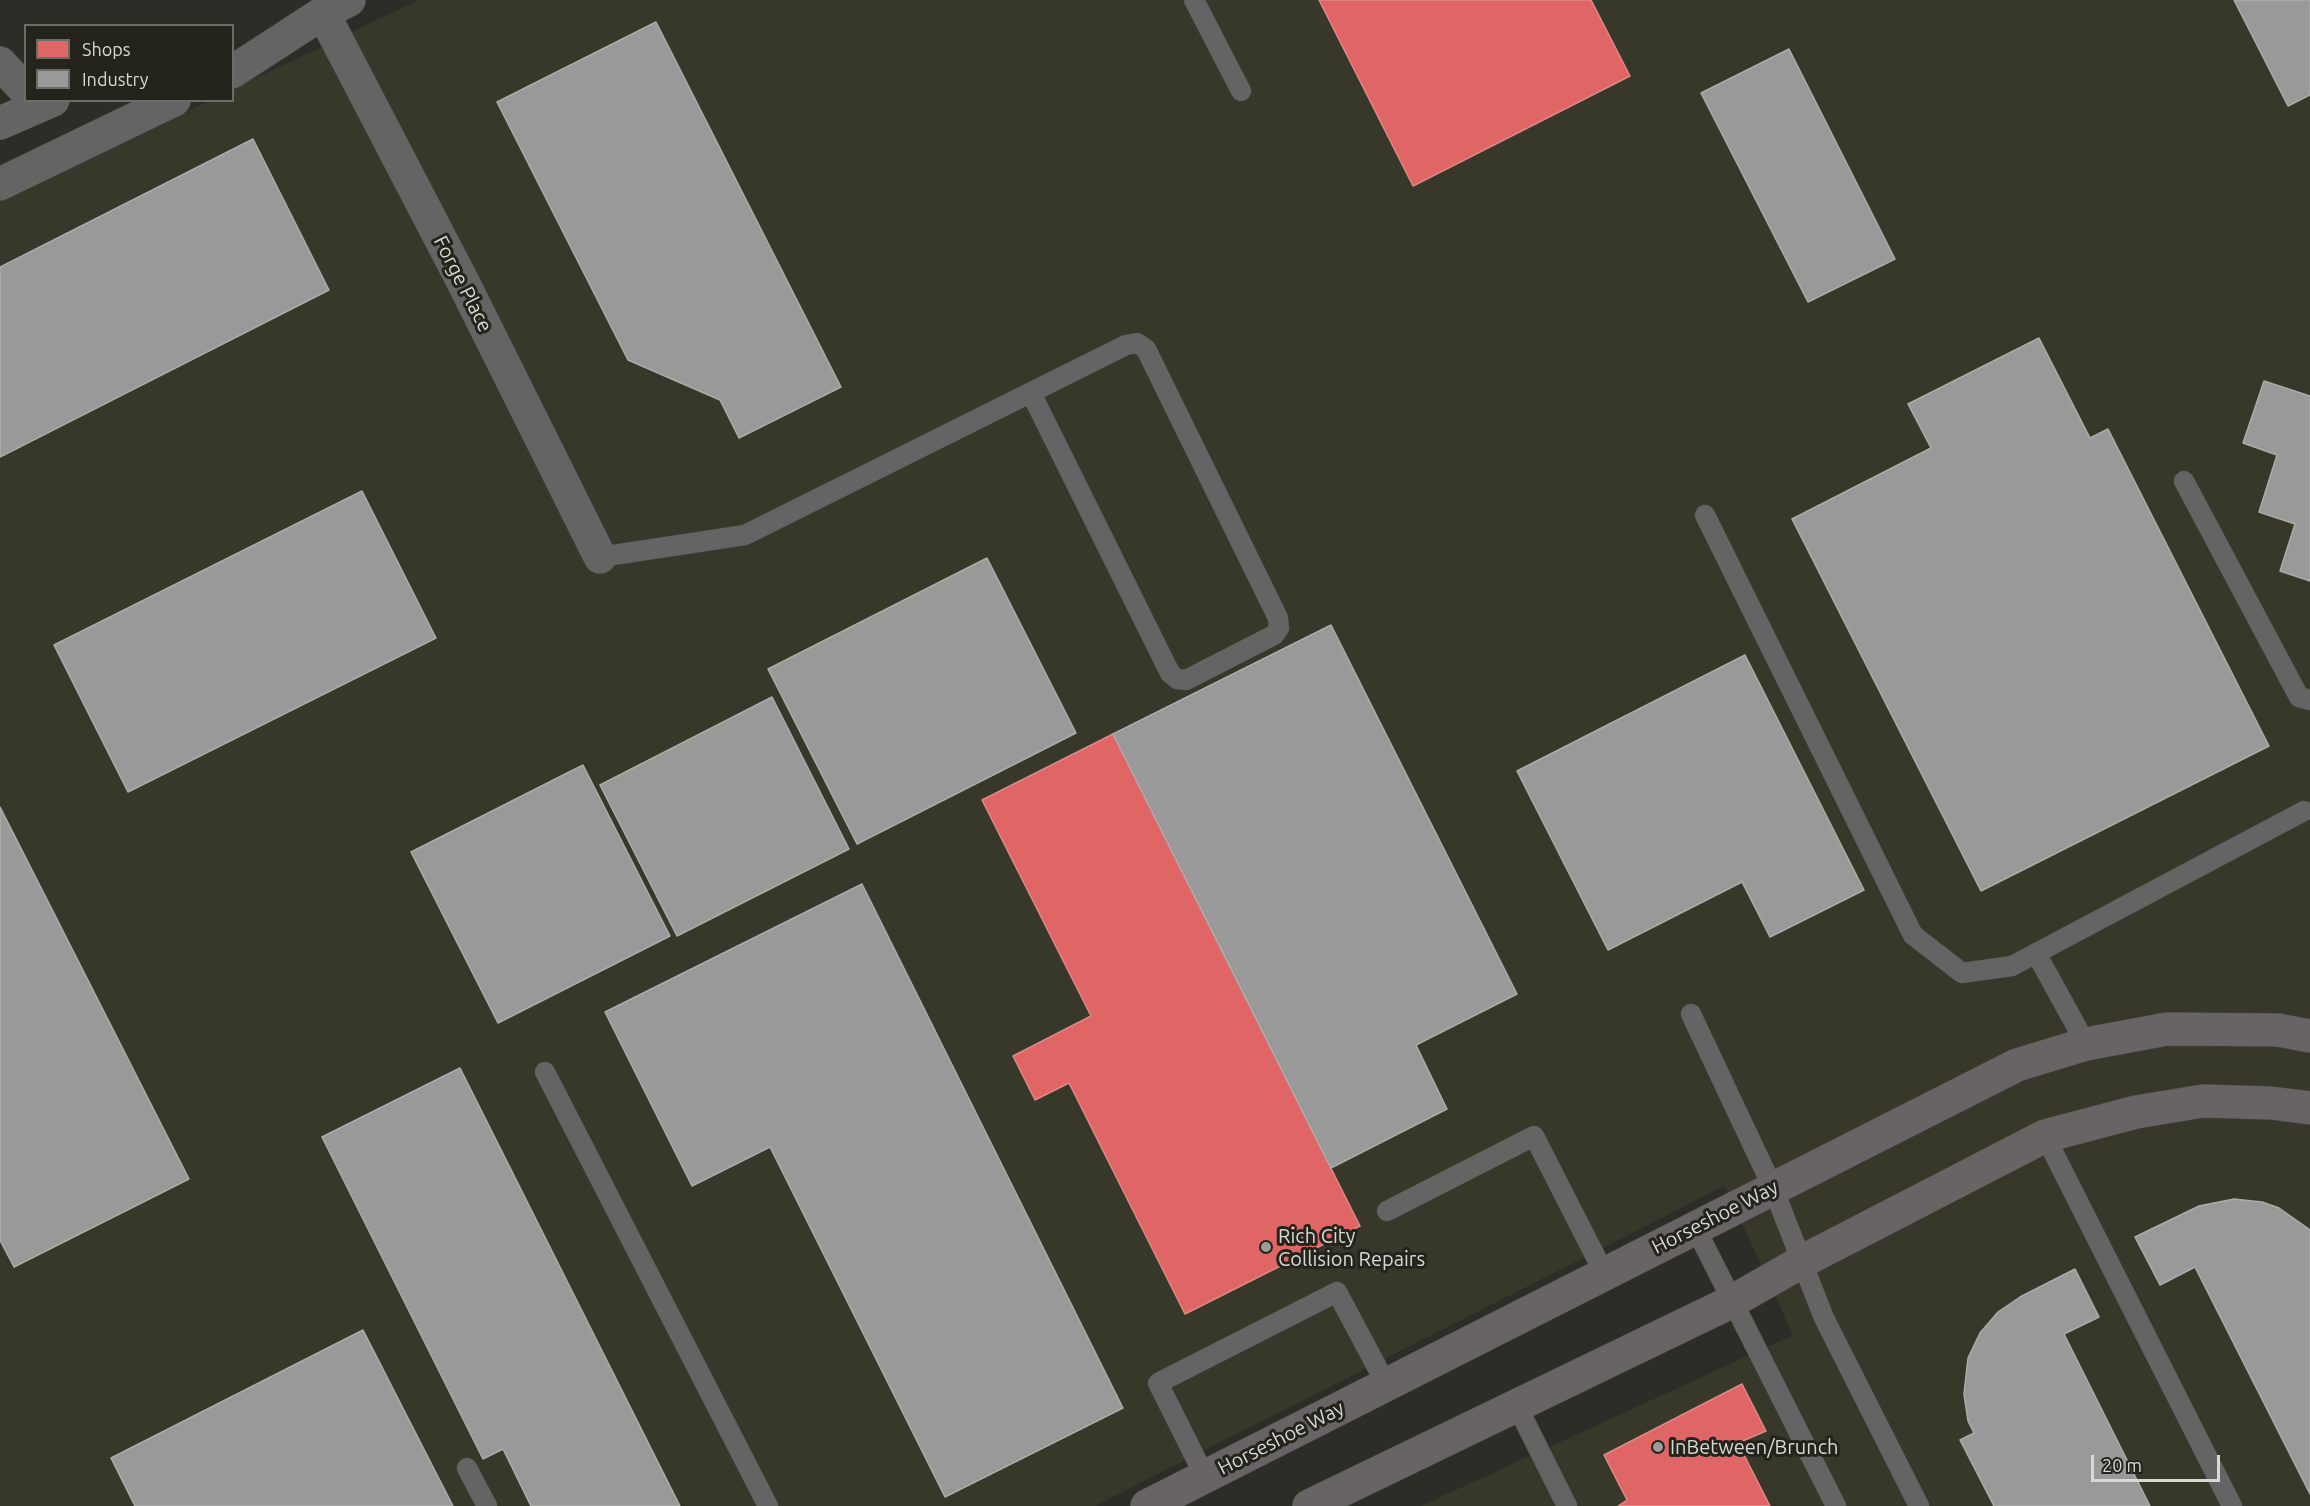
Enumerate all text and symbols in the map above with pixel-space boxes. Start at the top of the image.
legend [24,24,234,102]
text: Shops [82,39,131,59]
text: Industry [82,69,148,89]
street label: Forge Place [429,232,497,336]
street label: Horseshoe Way [1648,1175,1782,1259]
place label: Rich City Collision Repairs [1278,1224,1425,1271]
marker: Rich City Collision Repairs [1259,1240,1273,1254]
street label: Horseshoe Way [1214,1396,1348,1480]
place label: InBetween/Brunch [1670,1435,1838,1459]
marker: InBetween/Brunch [1651,1440,1665,1454]
scale bar [2094,1443,2223,1481]
text: 20 m [2102,1455,2142,1475]

